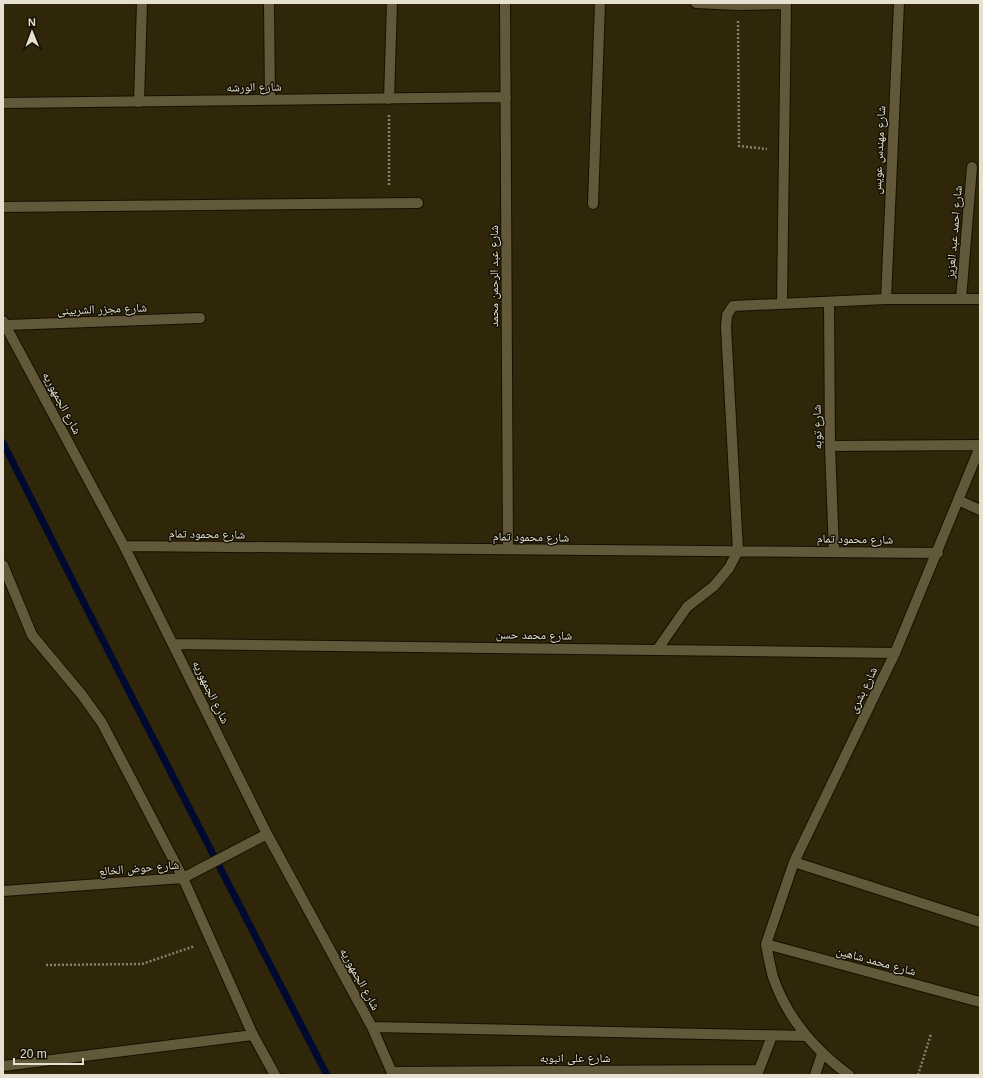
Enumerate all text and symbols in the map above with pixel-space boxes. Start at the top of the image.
north arrow [12,12,52,52]
text: N [28,16,36,28]
street label: شارع الورشه [226,80,282,95]
street label: شارع مهندس عويس [870,105,889,195]
street label: شارع احمد عبد العزيز [943,185,966,280]
street label: شارع عبد الرحمن محمد [487,225,502,327]
street label: شارع مجزر الشربينى [57,300,147,319]
street label: شارع الجمهوريه [39,369,84,437]
street label: شارع توبه [810,404,825,449]
street label: شارع محمود تمام [169,526,245,543]
street label: شارع محمود تمام [493,529,569,546]
street label: شارع محمود تمام [817,531,893,548]
street label: شارع محمد حسن [496,627,572,644]
street label: شارع الجمهوريه [189,658,232,727]
street label: شارع بشرى [846,665,881,716]
street label: شارع حوض الخالع [98,858,180,879]
street label: شارع محمد شاهين [834,944,917,979]
street label: شارع الجمهوريه [336,945,383,1013]
scale bar [14,1040,83,1066]
text: 20 m [20,1047,47,1061]
street label: شارع على انبوبه [540,1051,610,1066]

